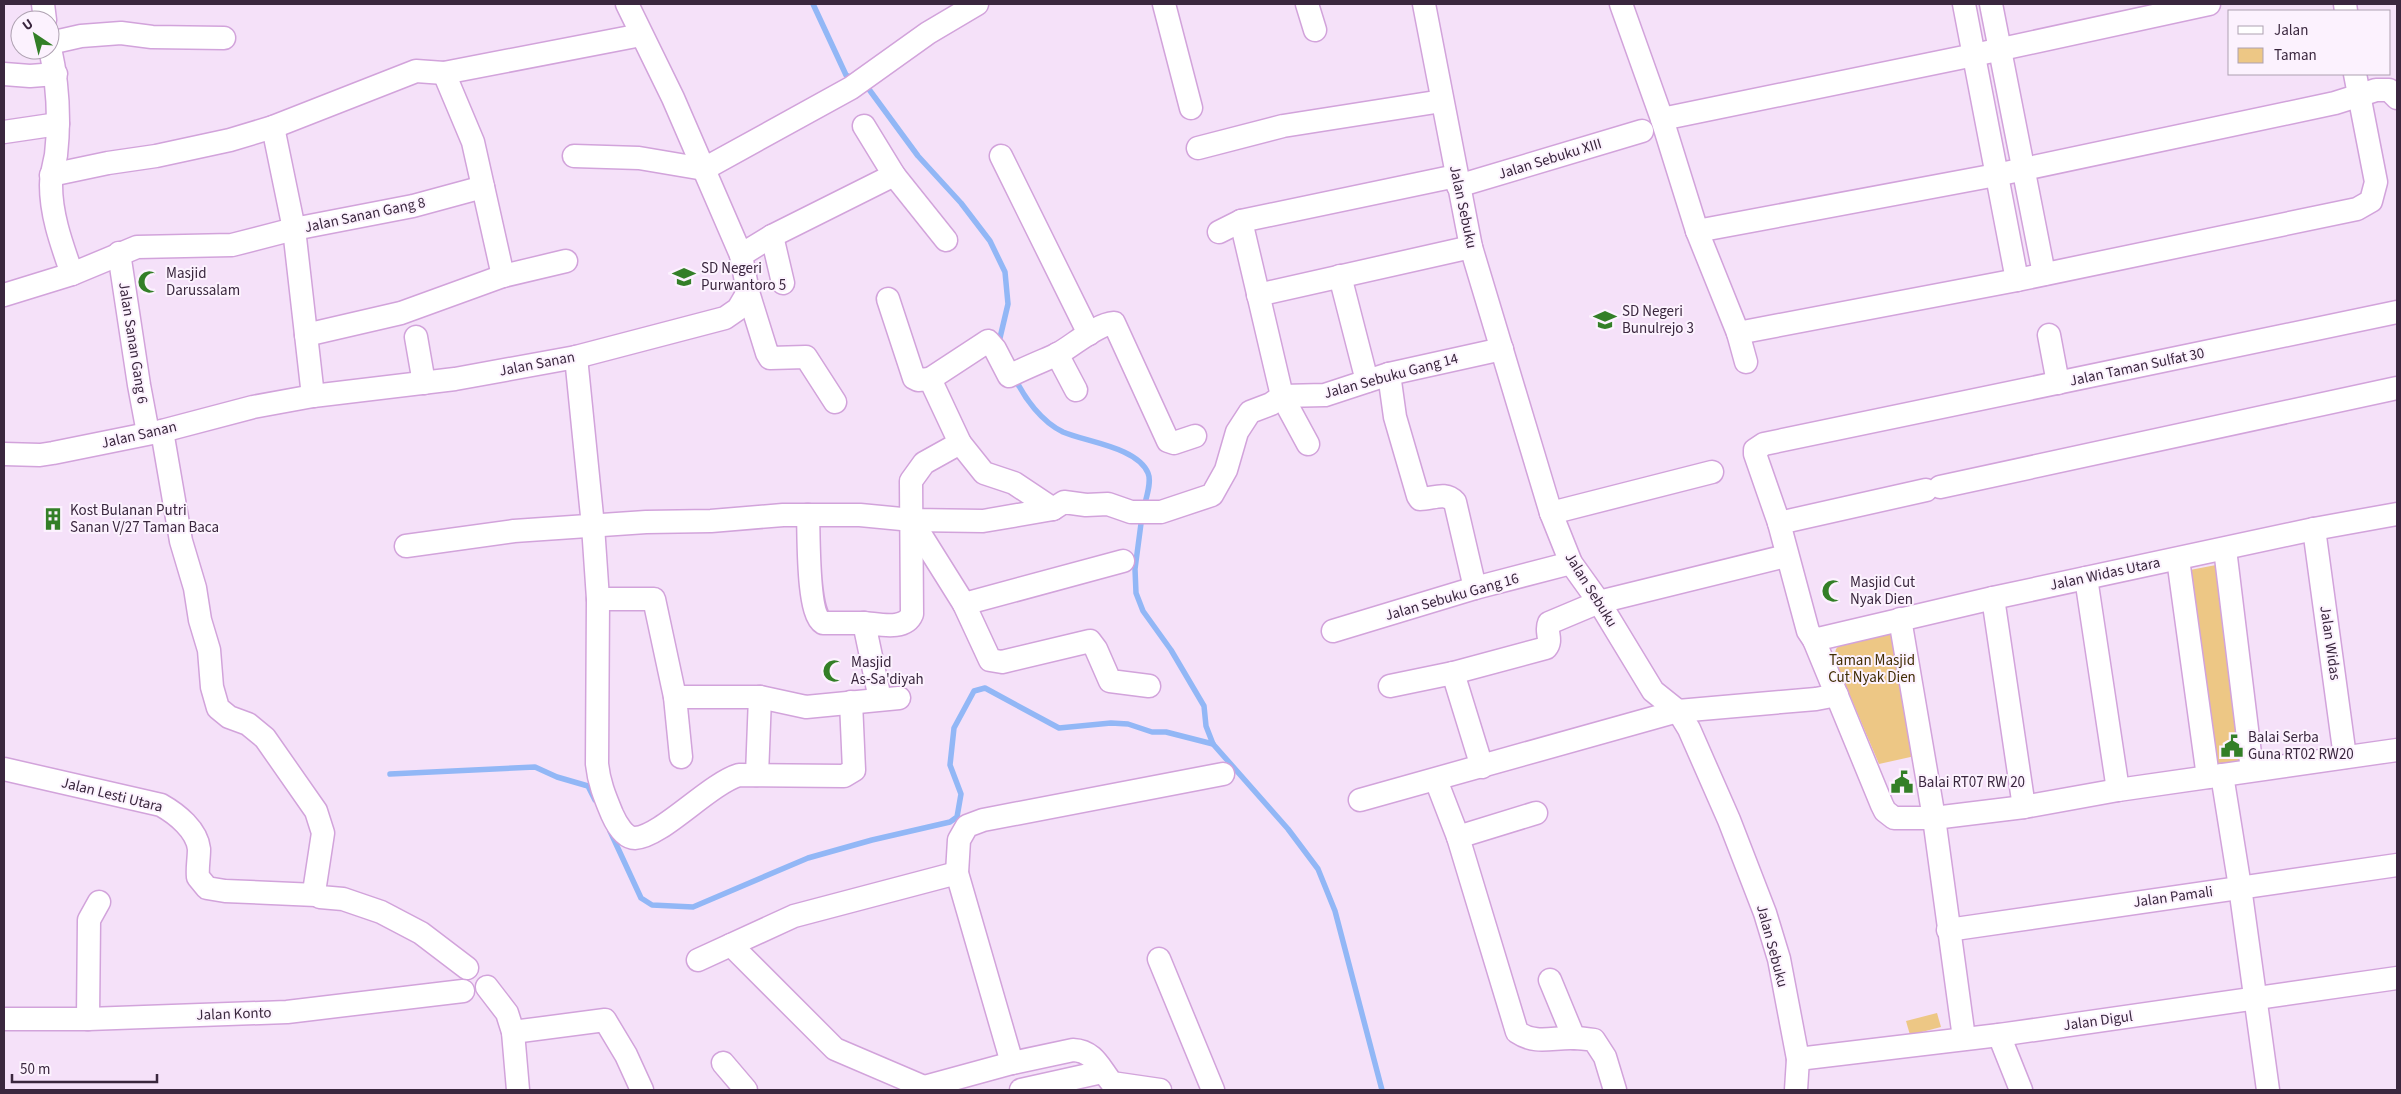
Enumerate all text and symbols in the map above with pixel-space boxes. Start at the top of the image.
north arrow [10,10,60,60]
legend [2228,10,2391,75]
text: U [19,14,38,36]
text: Jalan [2274,20,2308,41]
text: Taman [2274,45,2317,66]
street label: Jalan Sebuku XIII [1496,133,1604,185]
street label: Jalan Sebuku [1444,163,1482,251]
street label: Jalan Sanan Gang 8 [303,192,427,238]
place label: SD Negeri Purwantoro 5 [701,258,786,296]
place label: Masjid Darussalam [166,263,240,301]
school or university icon: SD Negeri Purwantoro 5 [671,264,697,290]
mosque icon: Masjid Darussalam [136,269,162,295]
street label: Jalan Sanan Gang 6 [113,281,153,405]
place label: SD Negeri Bunulrejo 3 [1622,301,1694,339]
school or university icon: SD Negeri Bunulrejo 3 [1592,307,1618,333]
street label: Jalan Taman Sulfat 30 [2068,342,2206,392]
street label: Jalan Sanan [497,346,577,382]
street label: Jalan Sebuku Gang 14 [1322,348,1461,404]
street label: Jalan Sanan [99,416,179,454]
place label: Kost Bulanan Putri Sanan V/27 Taman Baca [70,500,219,538]
building icon: Kost Bulanan Putri Sanan V/27 Taman Baca [40,506,66,532]
street label: Jalan Sebuku [1560,549,1622,631]
street label: Jalan Widas Utara [2048,552,2162,596]
street label: Jalan Sebuku Gang 16 [1383,568,1521,626]
place label: Masjid Cut Nyak Dien [1850,572,1915,610]
mosque icon: Masjid Cut Nyak Dien [1820,578,1846,604]
street label: Jalan Widas [2314,604,2346,682]
park label: Taman Masjid Cut Nyak Dien [1828,650,1916,688]
place label: Masjid As-Sa'diyah [851,652,924,690]
mosque icon: Masjid As-Sa'diyah [821,658,847,684]
place label: Balai Serba Guna RT02 RW20 [2248,727,2354,765]
public building icon: Balai Serba Guna RT02 RW20 [2219,733,2245,759]
public building icon: Balai RT07 RW 20 [1889,769,1915,795]
street label: Jalan Lesti Utara [59,772,165,818]
place label: Balai RT07 RW 20 [1918,772,2025,793]
street label: Jalan Pamali [2132,881,2214,913]
street label: Jalan Sebuku [1751,902,1793,990]
street label: Jalan Konto [196,1002,272,1026]
street label: Jalan Digul [2062,1006,2134,1036]
scale bar [12,1052,158,1084]
text: 50 m [20,1059,50,1080]

